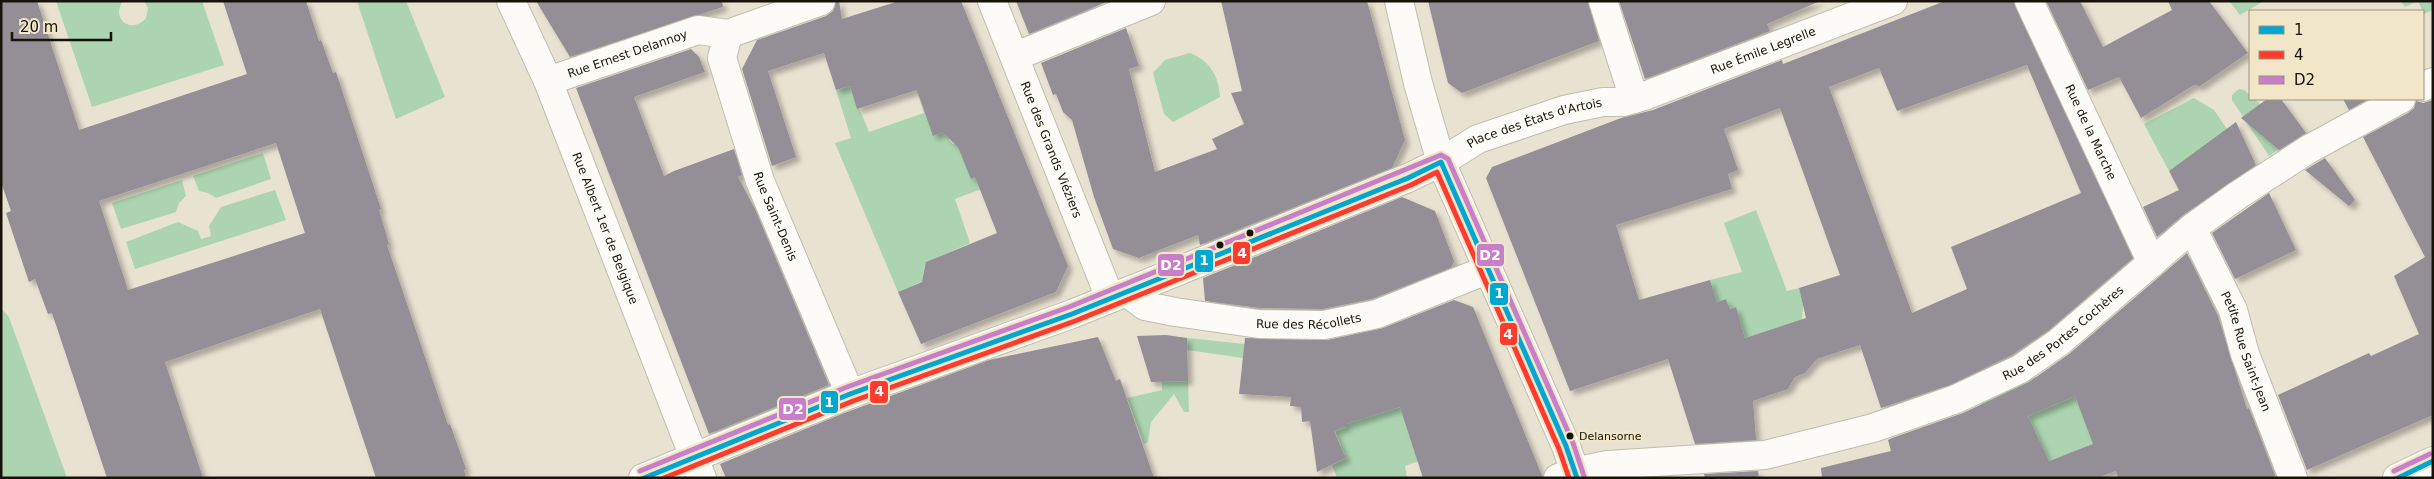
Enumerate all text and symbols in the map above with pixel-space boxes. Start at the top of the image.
scale bar [12,10,111,42]
legend [2249,10,2424,100]
text: 20 m [20,18,58,36]
text: 1 [2294,21,2304,39]
street label: Rue Émile Legrelle [1709,24,1818,77]
street label: Rue Ernest Delannoy [566,27,689,81]
text: 4 [2294,46,2304,64]
text: D2 [2294,71,2315,89]
street label: Rue des Grands Viéziers [1018,79,1084,220]
street label: Rue de la Marche [2062,82,2119,182]
street label: Place des États d'Artois [1464,95,1603,151]
street label: Rue Albert 1er de Belgique [569,150,641,306]
street label: Rue Saint-Denis [751,170,800,263]
unlabelled marker [1245,228,1255,238]
unlabelled marker [1215,240,1225,250]
line badge: 4 [1232,241,1251,265]
line badge: D2 [1476,243,1505,267]
text: 4 [1237,245,1247,261]
text: D2 [1479,247,1501,263]
line badge: 1 [1194,249,1214,273]
text: 1 [1199,252,1209,268]
line badge: D2 [1157,253,1185,277]
text: D2 [1160,257,1182,273]
line badge: 1 [1489,282,1509,306]
street label: Rue des Portes Cochères [2000,283,2126,383]
text: 1 [1494,285,1504,301]
street label: Petite Rue Saint-Jean [2218,289,2274,413]
street label: Rue des Récollets [1256,310,1363,332]
line badge: 4 [1499,322,1518,346]
text: 4 [1503,326,1513,342]
line badge: 4 [869,380,889,404]
text: 4 [874,383,884,399]
line badge: 1 [820,390,839,414]
text: 1 [824,394,834,410]
line badge: D2 [778,397,807,421]
text: D2 [782,401,804,417]
place label: Delansorne [1579,430,1642,443]
marker: Delansorne [1565,431,1575,441]

